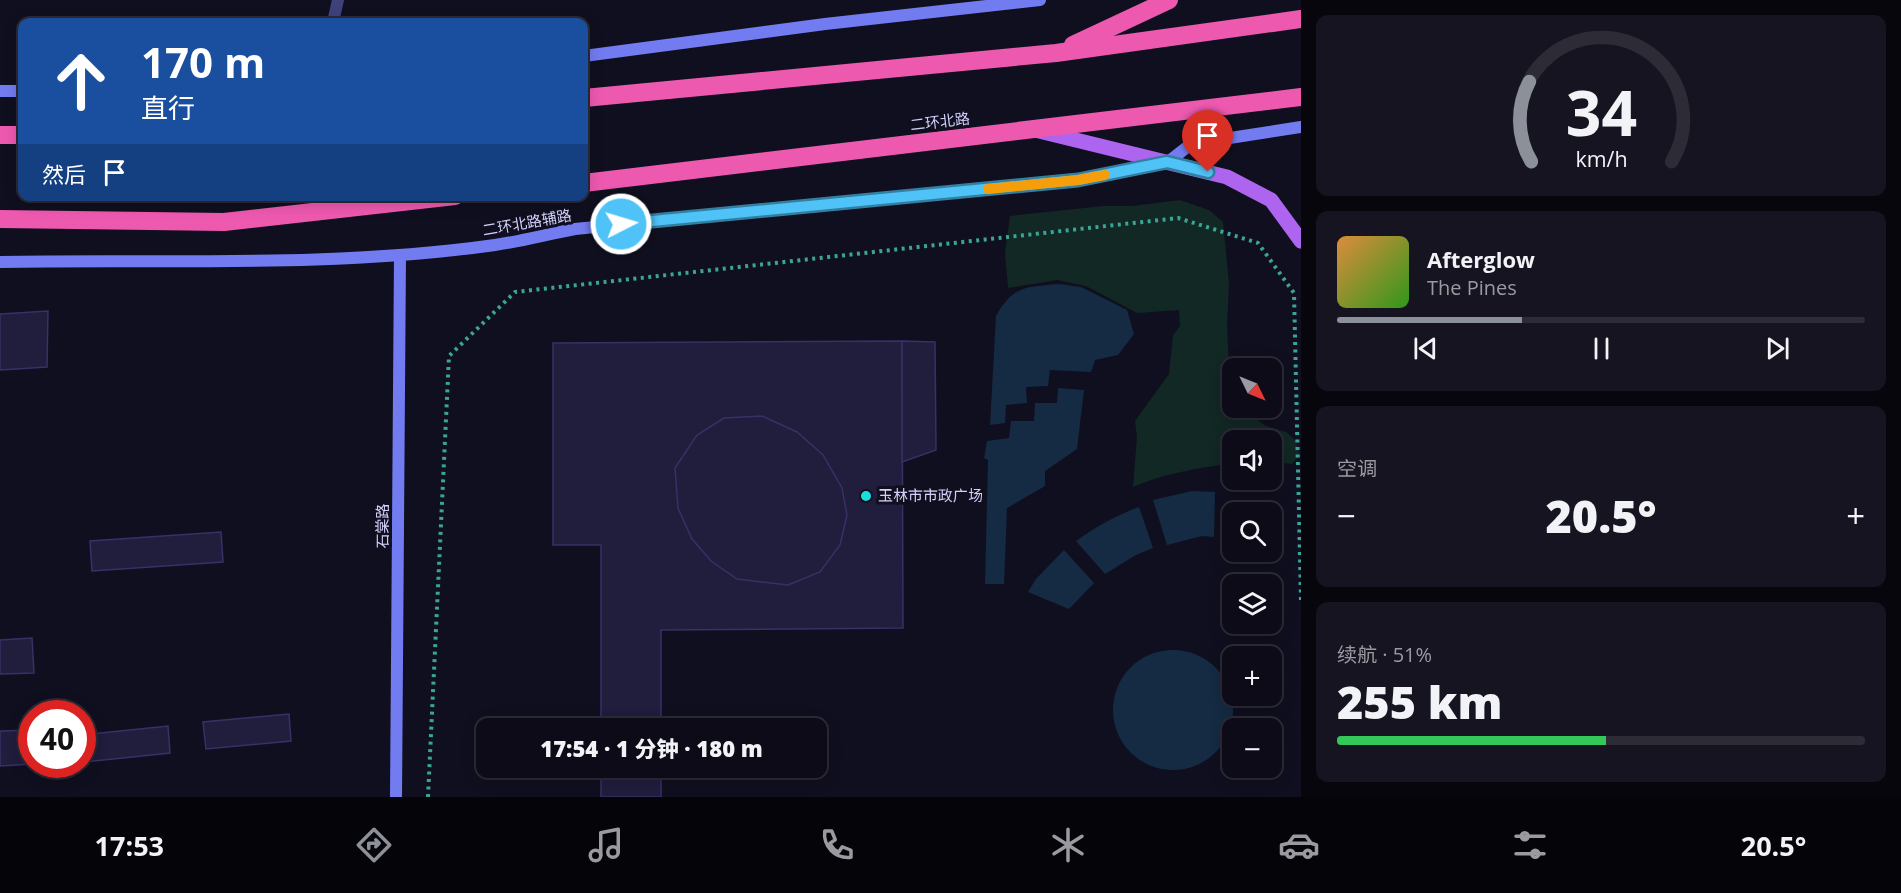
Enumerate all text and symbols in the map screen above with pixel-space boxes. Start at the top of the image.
text: 170 m [141,33,265,90]
icon: ahead [42,42,120,120]
text: 34 [1565,69,1637,154]
text: 直行 [141,89,195,126]
street label: 二环北路 [909,107,971,135]
pin [1182,110,1233,172]
icon: arrive [1191,119,1224,152]
text: km/h [1575,145,1627,174]
icon: arrive [98,156,131,189]
text: 然后 [42,159,86,189]
position arrow [589,192,653,256]
street label: 二环北路辅路 [481,204,573,240]
text: Afterglow [1427,244,1535,274]
text: The Pines [1427,274,1517,301]
icon: previous [1409,332,1442,365]
icon: pause [1585,332,1618,365]
icon: next [1761,332,1794,365]
north arrow [1222,358,1282,418]
map controls [1222,358,1282,778]
button: sound [1222,430,1282,490]
text: 空调 [1337,455,1377,482]
place label: 玉林市市政广场 [878,485,983,505]
text: 20.5° [1545,485,1657,546]
marker: 玉林市市政广场 [859,489,873,503]
text: − [1337,493,1356,538]
text: + [1846,493,1865,538]
button: search [1222,502,1282,562]
street label: 石棠路 [372,503,392,549]
button: layers [1222,574,1282,634]
text: 续航 · 51% [1337,641,1432,668]
button: + [1222,646,1282,706]
text: 255 km [1337,671,1502,732]
speed limit sign: 40 [18,700,96,778]
button: − [1222,718,1282,778]
text: 17:54 · 1 分钟 · 180 m [540,733,763,763]
icon: directions [353,824,395,866]
icon: music [585,824,627,866]
icon: phone [816,824,858,866]
icon: climate [1047,824,1089,866]
icon: car [1278,824,1320,866]
icon: filters [1509,824,1551,866]
text: 17:53 [95,827,164,864]
text: 20.5° [1741,827,1806,864]

